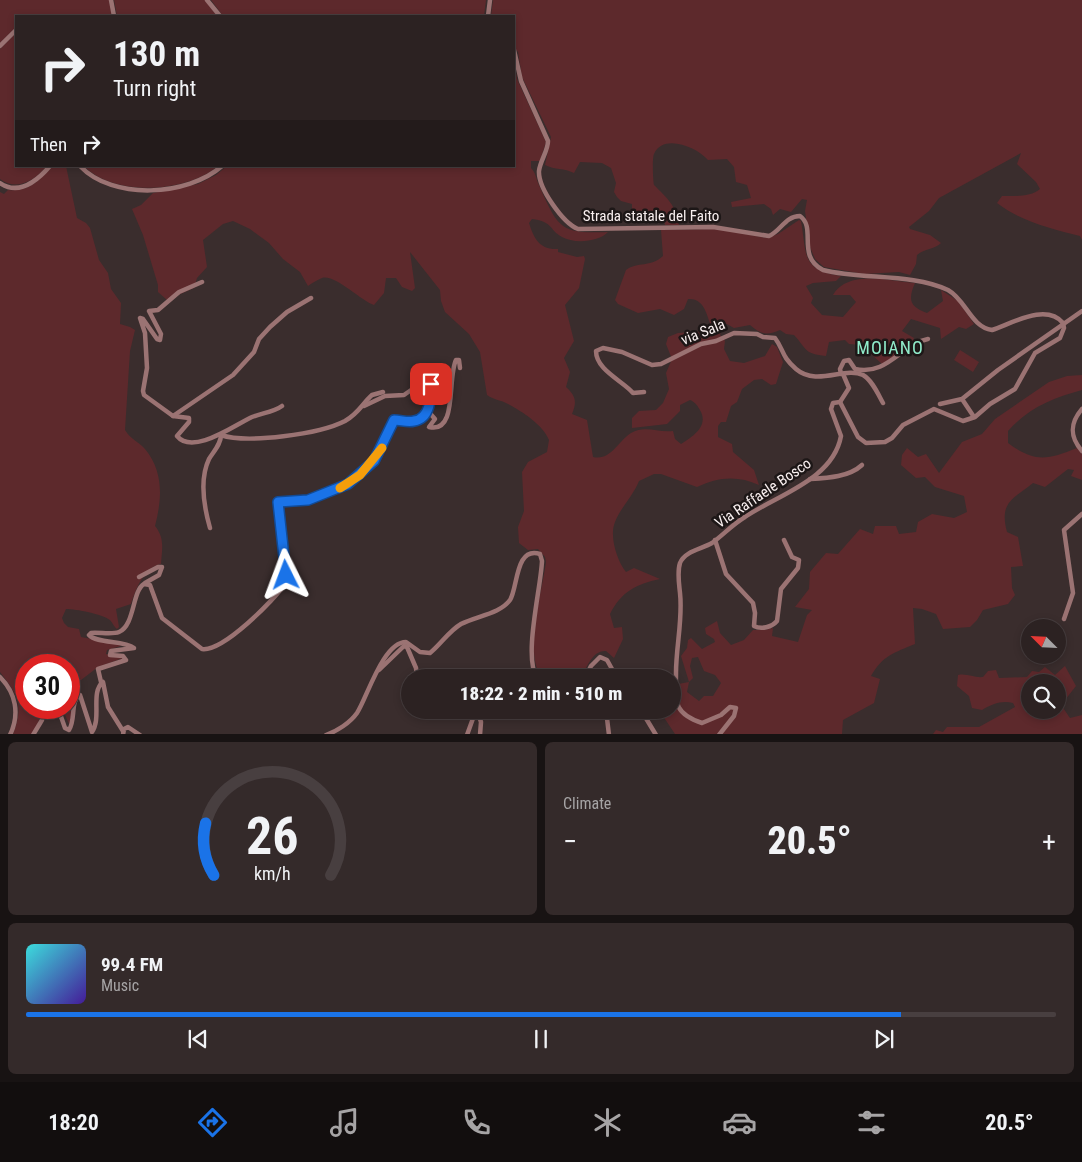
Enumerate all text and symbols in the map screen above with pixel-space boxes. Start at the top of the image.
text: 130 m [113,34,200,75]
icon: right [30,35,95,100]
text: Turn right [113,76,196,101]
icon: right [77,130,105,158]
text: Then [30,133,67,156]
street label: Strada statale del Faito [583,207,719,225]
street label: via Sala [678,315,728,349]
district label: MOIANO [856,337,924,358]
pin [410,363,452,405]
icon: arrive [417,370,445,398]
street label: Via Raffaele Bosco [711,454,815,532]
position arrow [259,548,311,600]
north arrow [1021,619,1066,664]
map controls [1021,619,1066,719]
speed limit sign: 30 [15,654,80,719]
button: search [1021,674,1066,719]
text: 18:22 · 2 min · 510 m [460,682,622,705]
text: Climate [563,794,611,813]
text: 26 [246,806,299,867]
text: 20.5° [767,819,852,863]
text: − [563,825,577,858]
text: + [1042,825,1056,858]
text: km/h [254,863,291,884]
text: 99.4 FM [101,953,163,976]
text: Music [101,976,139,995]
icon: previous [184,1025,212,1053]
icon: pause [527,1025,555,1053]
icon: next [870,1025,898,1053]
icon: directions [195,1105,230,1140]
icon: music [327,1105,362,1140]
icon: phone [459,1105,494,1140]
icon: climate [590,1105,625,1140]
icon: car [722,1105,757,1140]
icon: filters [854,1105,889,1140]
text: 18:20 [48,1110,99,1135]
text: 20.5° [985,1110,1034,1135]

